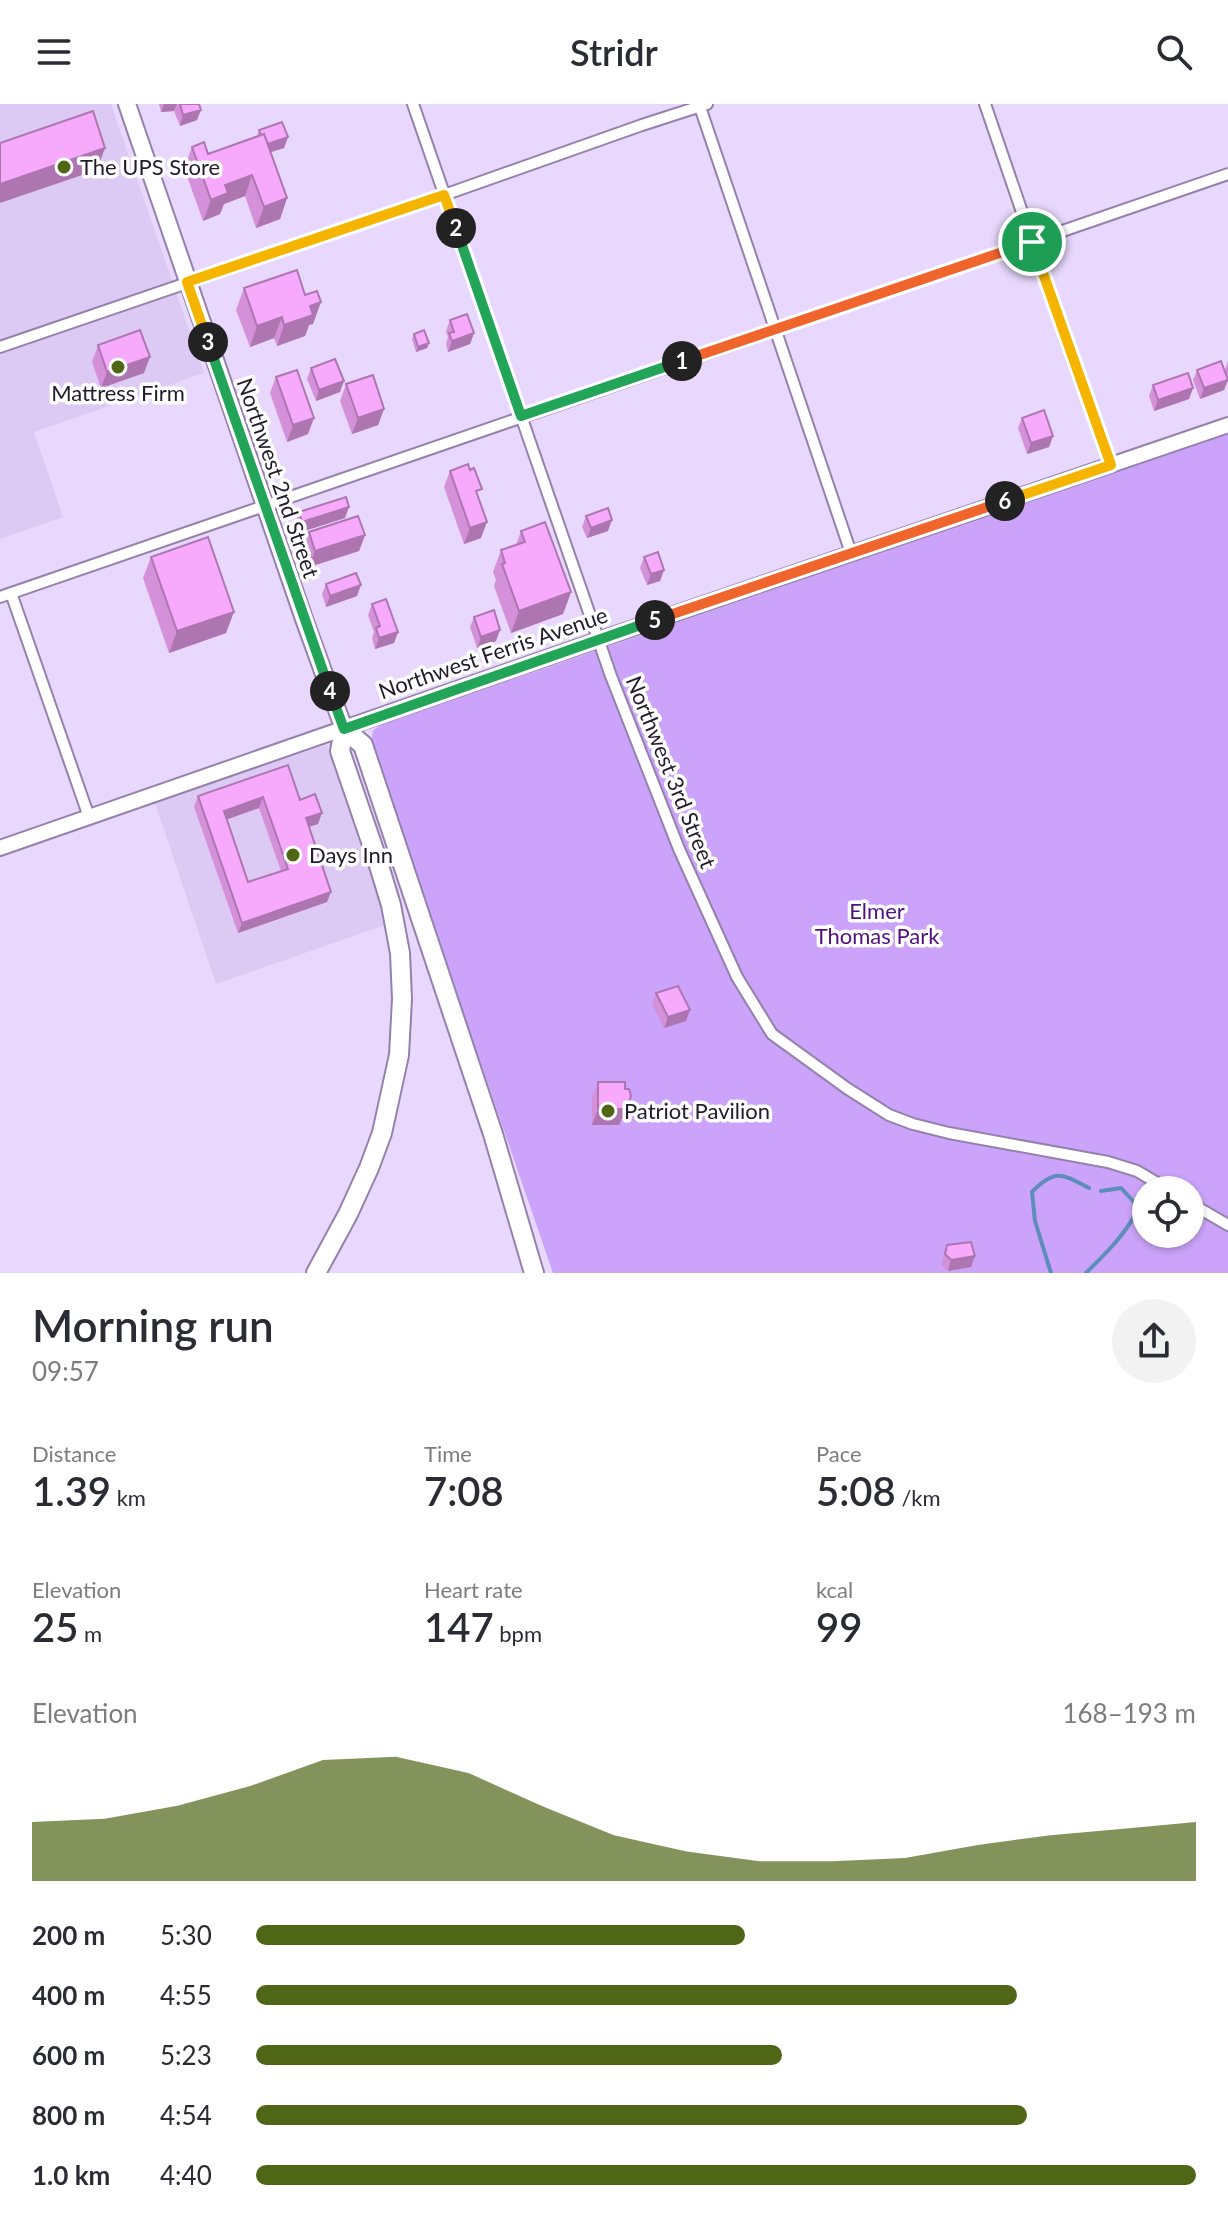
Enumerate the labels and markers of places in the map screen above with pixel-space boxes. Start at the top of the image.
place label: The UPS Store [80,153,220,180]
marker: The UPS Store [55,158,73,176]
pin: 2 [436,208,476,248]
pin [998,208,1066,276]
pin: 3 [188,322,228,362]
pin: 1 [662,341,702,381]
marker: Mattress Firm [109,358,127,376]
place label: Mattress Firm [51,379,185,406]
pin: 6 [985,481,1025,521]
pin: 5 [635,600,675,640]
pin: 4 [310,671,350,711]
place label: Days Inn [309,841,393,868]
marker: Days Inn [284,846,302,864]
place label: Patriot Pavilion [624,1097,770,1124]
marker: Patriot Pavilion [599,1102,617,1120]

